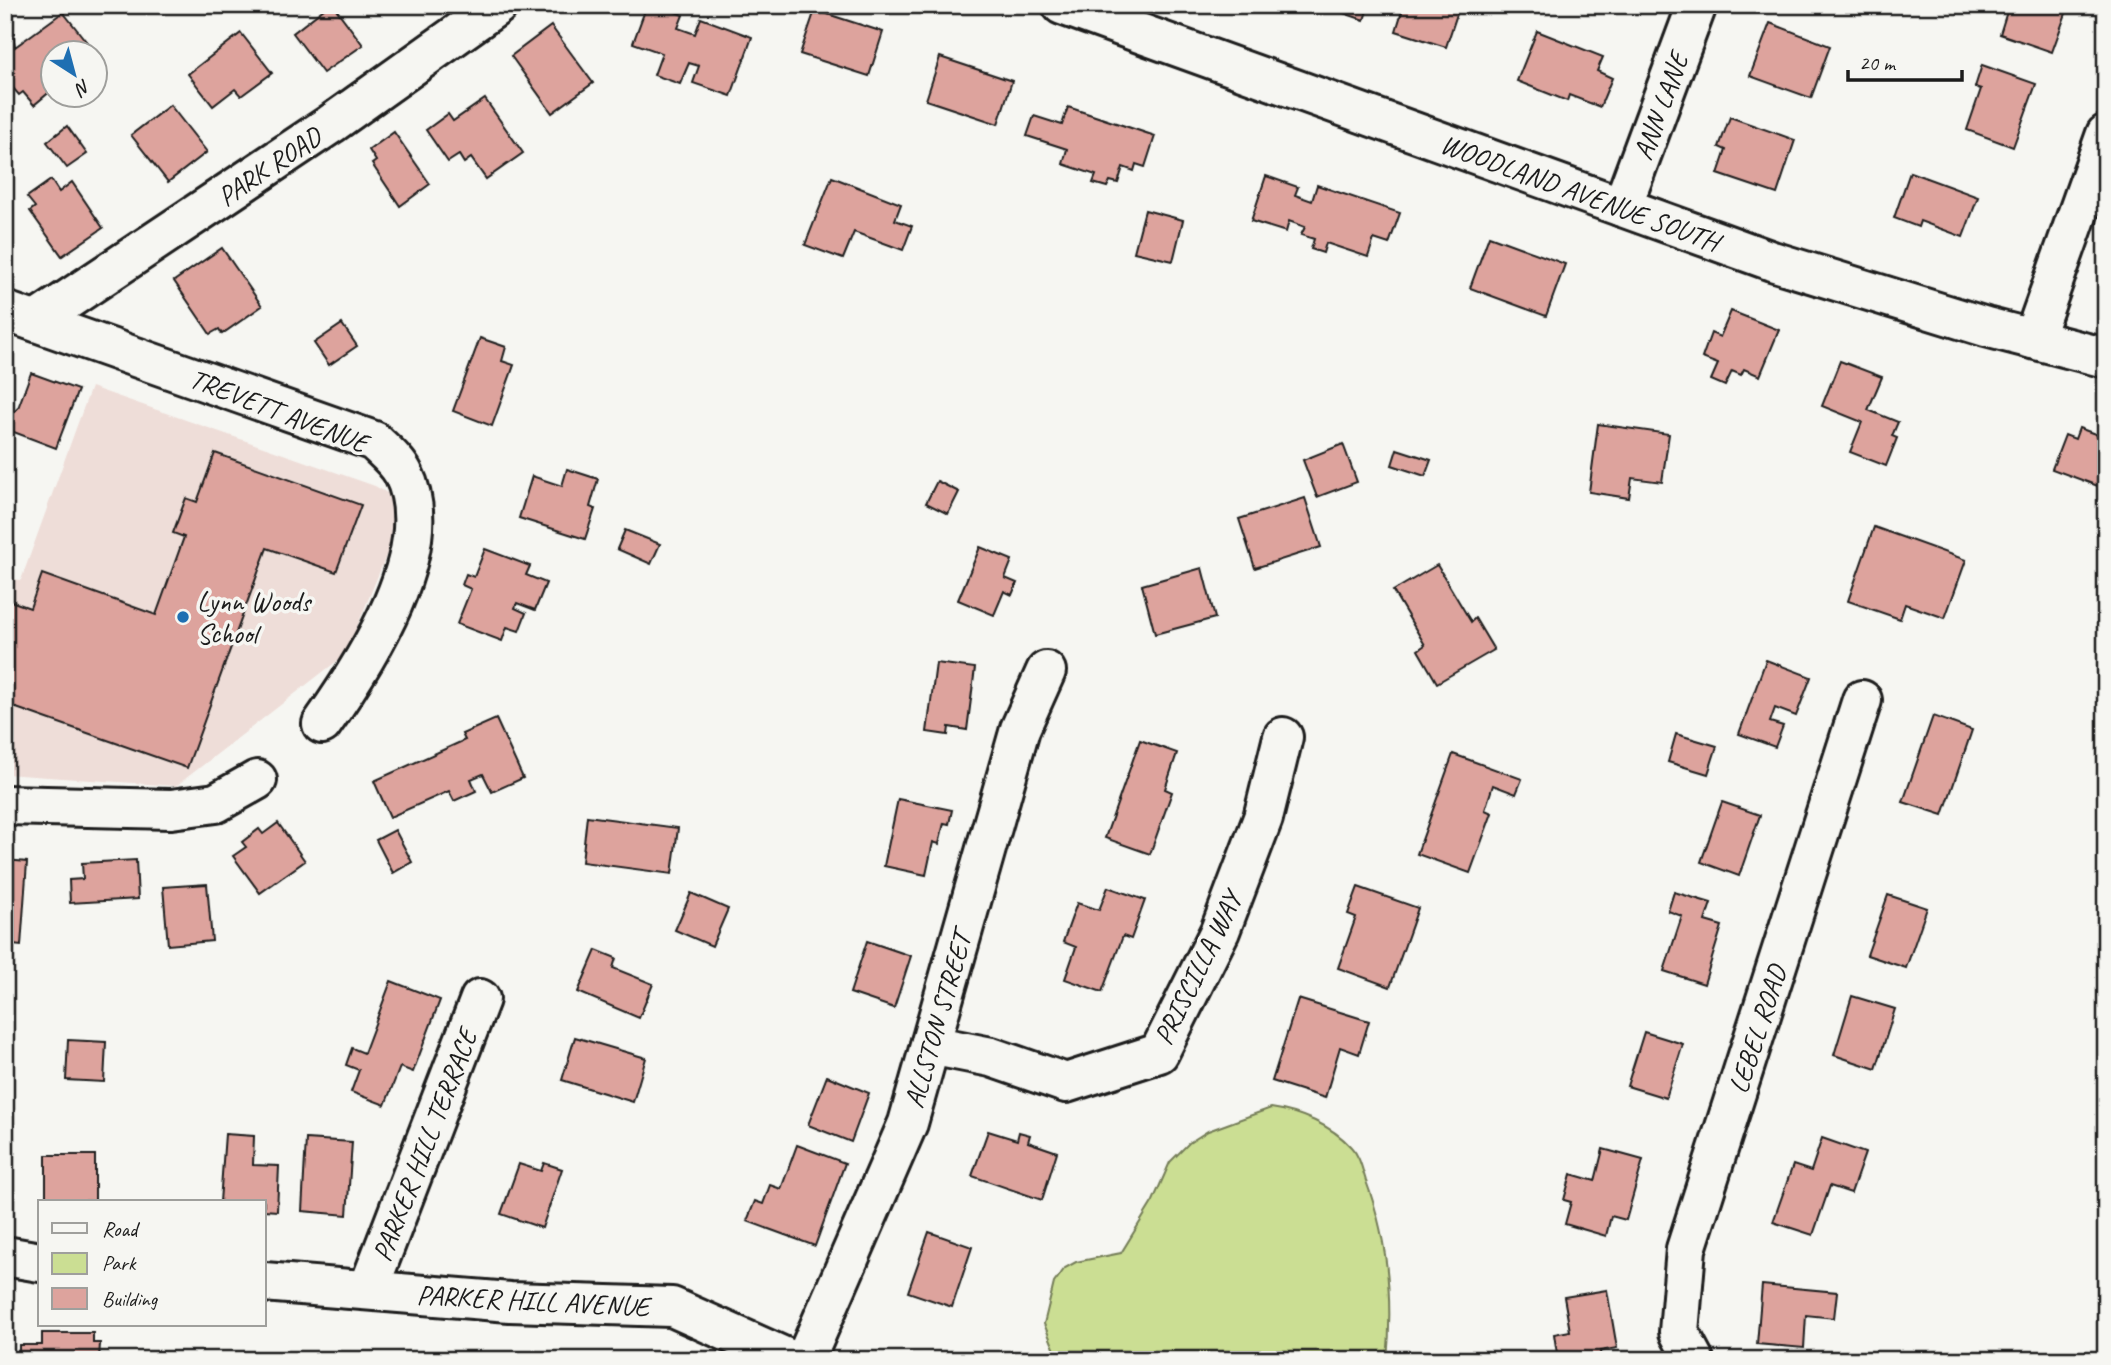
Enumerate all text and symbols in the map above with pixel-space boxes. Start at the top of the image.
north arrow [38,38,108,108]
scale bar [1848,38,1962,82]
street label: ANN LANE [1625,44,1697,165]
text: 20 m [1859,50,1897,76]
text: N [69,74,95,102]
street label: PARK ROAD [211,118,329,214]
street label: WOODLAND AVENUE SOUTH [1436,126,1728,261]
street label: TREVETT AVENUE [185,361,376,462]
place label: Lynn Woods School [197,584,313,651]
marker: Lynn Woods School [175,609,191,625]
street label: PRISCILLA WAY [1145,883,1251,1050]
street label: ALLSTON STREET [896,922,981,1112]
street label: LEBEL ROAD [1720,959,1795,1097]
street label: PARKER HILL TERRACE [364,1021,486,1266]
legend [38,1200,266,1326]
text: Road [102,1216,141,1242]
text: Park [102,1250,137,1276]
street label: PARKER HILL AVENUE [416,1277,653,1324]
text: Building [102,1286,159,1312]

